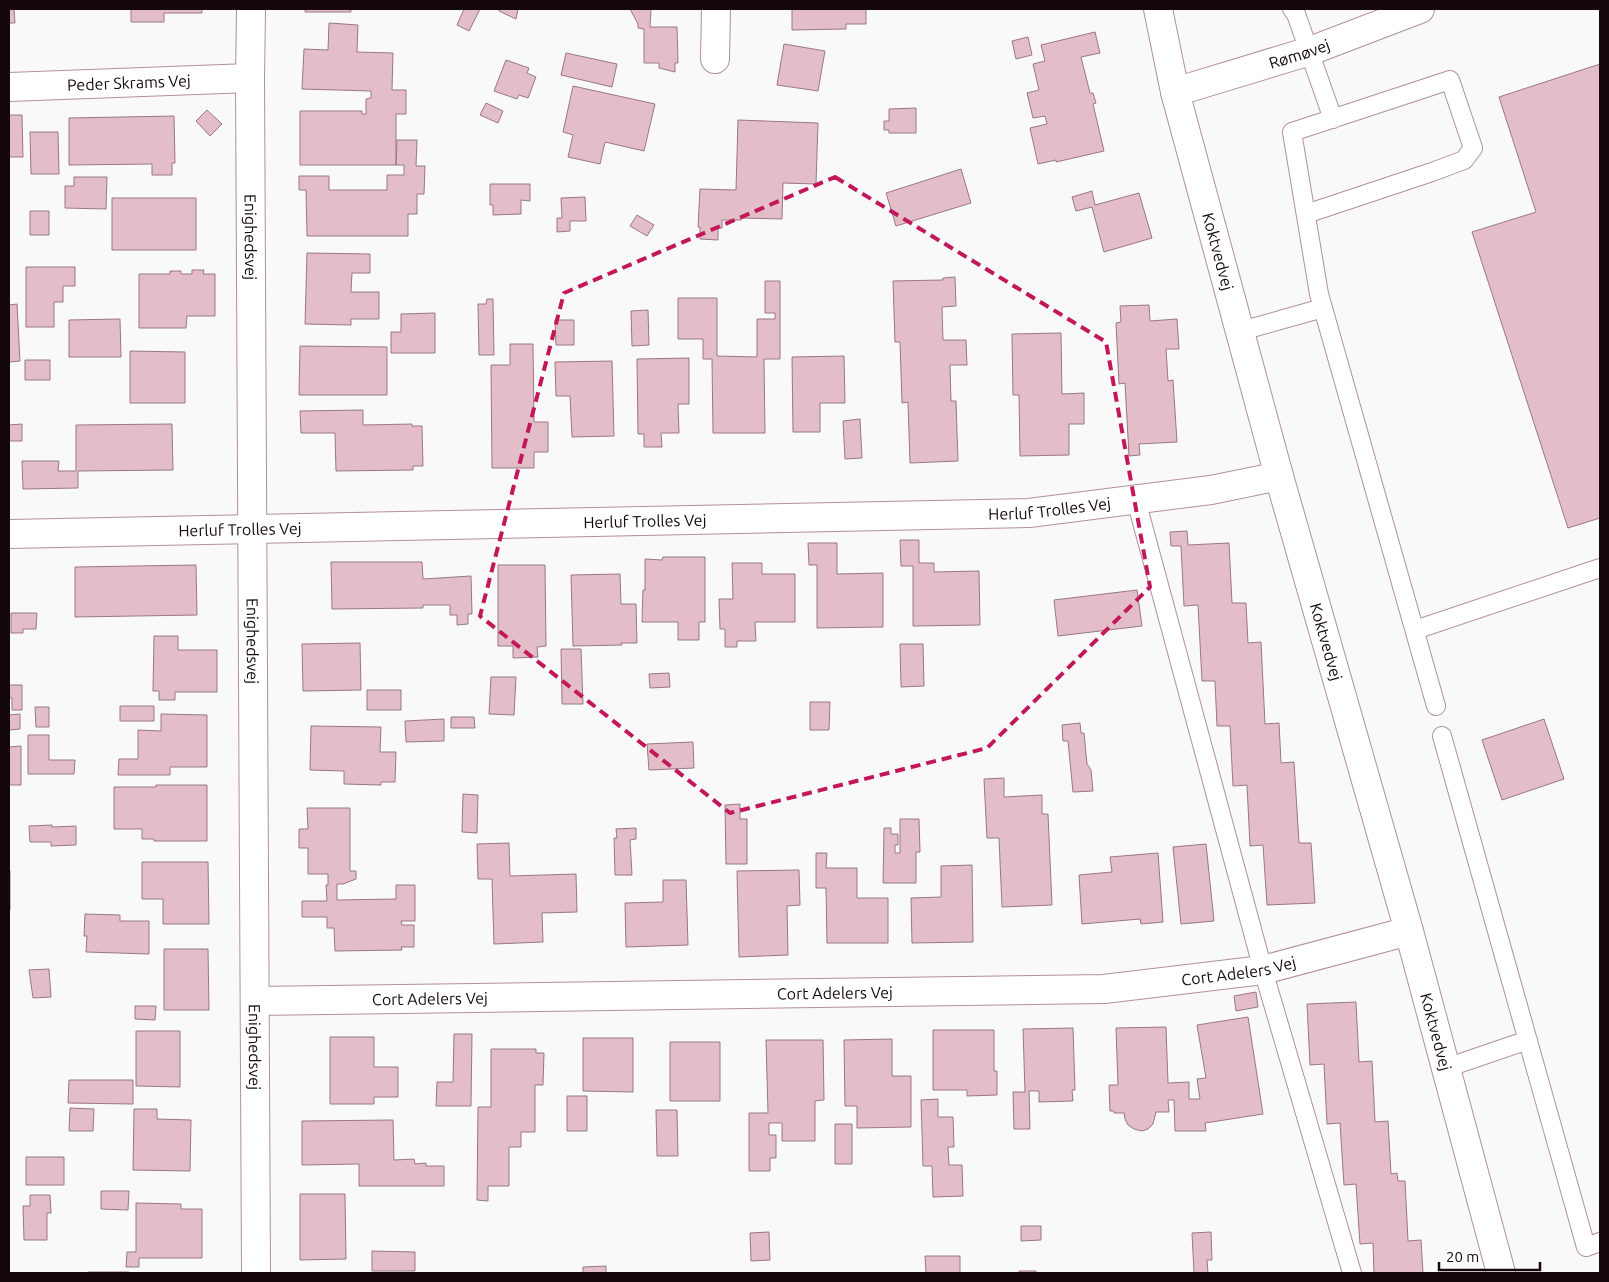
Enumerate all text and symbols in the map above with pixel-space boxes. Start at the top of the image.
street label: Rømøvej [1267,35,1332,72]
street label: Peder Skrams Vej [67,71,191,94]
street label: Enighedsvej [242,194,260,280]
street label: Koktvedvej [1199,211,1237,292]
street label: Herluf Trolles Vej [988,494,1112,523]
street label: Herluf Trolles Vej [583,511,707,531]
street label: Herluf Trolles Vej [178,519,302,540]
street label: Enighedsvej [244,598,262,684]
street label: Koktvedvej [1307,601,1346,683]
street label: Cort Adelers Vej [1180,953,1298,989]
street label: Cort Adelers Vej [777,983,893,1003]
street label: Cort Adelers Vej [372,989,488,1008]
street label: Koktvedvej [1417,991,1455,1073]
street label: Enighedsvej [246,1004,264,1090]
scale bar [1439,1240,1540,1272]
text: 20 m [1446,1248,1479,1265]

